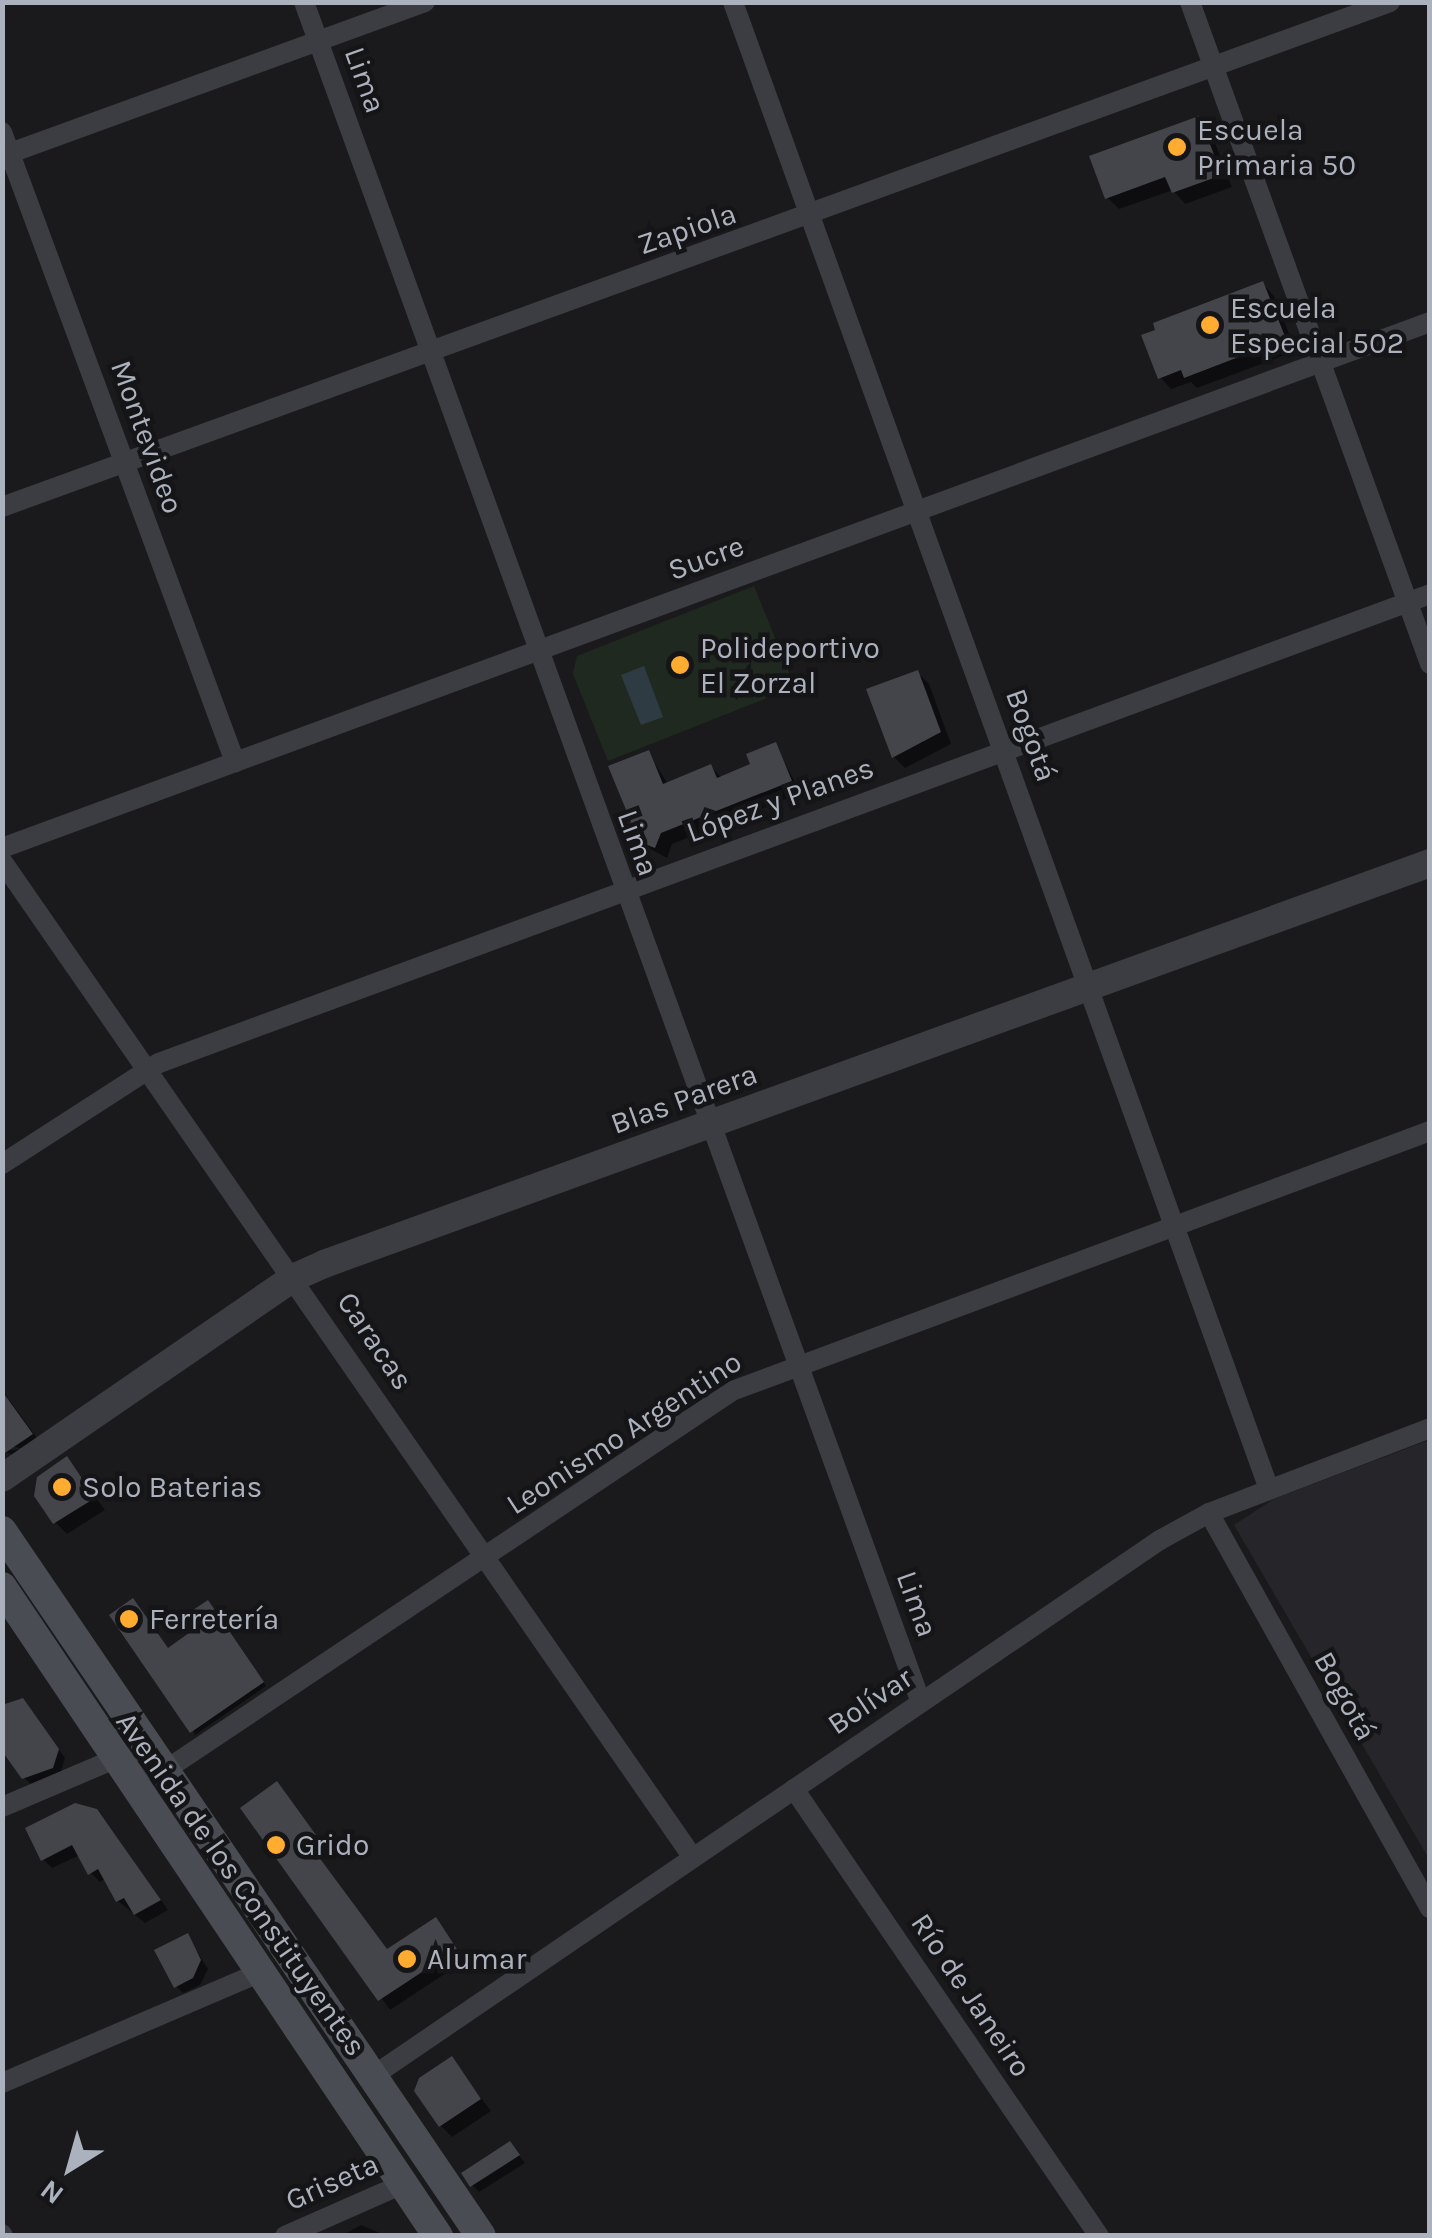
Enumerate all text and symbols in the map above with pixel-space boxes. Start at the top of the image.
street label: Lima [337,42,393,118]
place label: Escuela Primaria 50 [1197,112,1356,182]
marker: Escuela Primaria 50 [1166,136,1188,158]
street label: Zapiola [633,195,741,263]
place label: Escuela Especial 502 [1230,290,1404,360]
marker: Escuela Especial 502 [1199,314,1221,336]
street label: Montevideo [103,356,191,518]
street label: Sucre [663,528,749,588]
place label: Polideportivo El Zorzal [700,630,880,700]
marker: Polideportivo El Zorzal [669,654,691,676]
street label: Bogotá [998,684,1064,786]
street label: López y Planes [681,749,879,851]
street label: Lima [610,805,666,881]
street label: Blas Parera [606,1056,762,1142]
street label: Caracas [329,1285,421,1397]
street label: Leonismo Argentino [500,1344,748,1522]
place label: Solo Baterias [82,1469,262,1505]
marker: Solo Baterias [51,1476,73,1498]
street label: Lima [889,1566,945,1642]
place label: Ferretería [149,1601,279,1637]
marker: Ferretería [118,1608,140,1630]
street label: Bogotá [1306,1645,1384,1747]
street label: Bolívar [821,1660,919,1742]
street label: Avenida de los Constituyentes [108,1705,374,2063]
place label: Grido [296,1827,369,1863]
marker: Grido [265,1834,287,1856]
street label: Río de Janeiro [903,1906,1039,2084]
place label: Alumar [427,1941,526,1977]
marker: Alumar [396,1948,418,1970]
north arrow [20,2118,120,2218]
street label: Griseta [280,2146,384,2218]
text: N [34,2173,70,2212]

